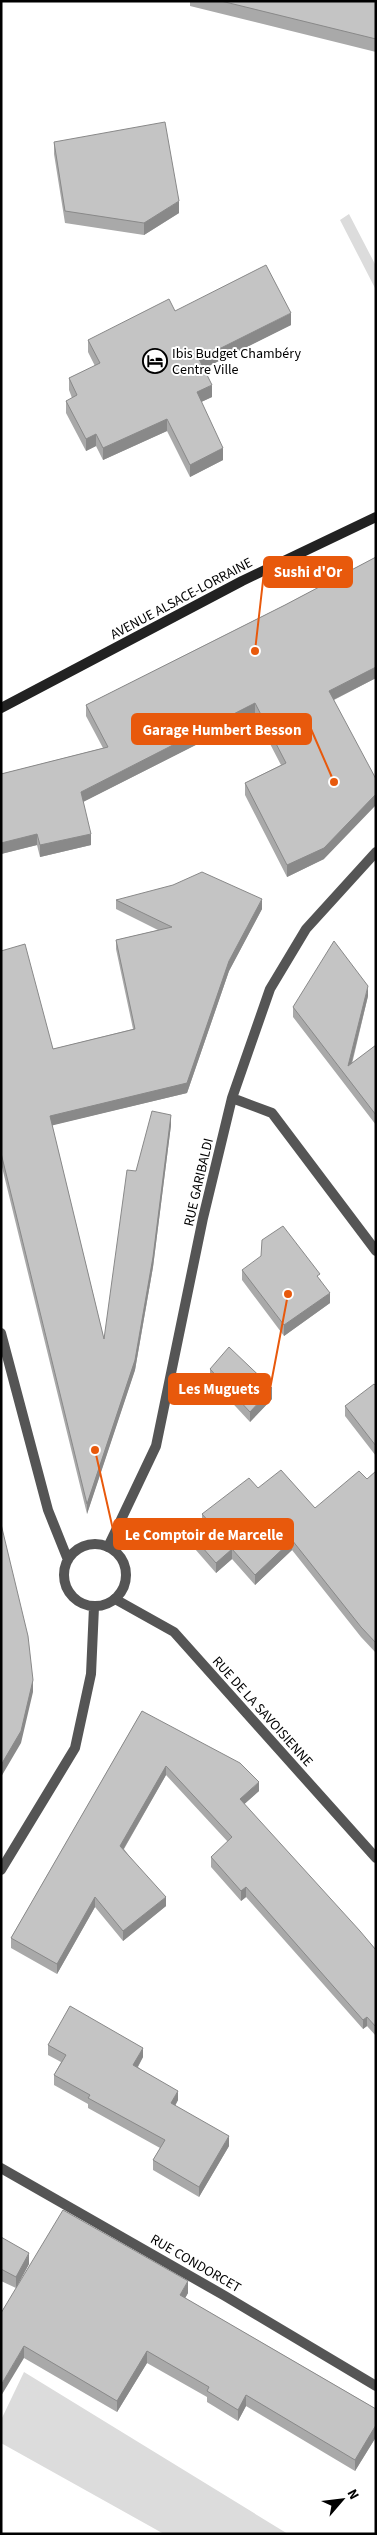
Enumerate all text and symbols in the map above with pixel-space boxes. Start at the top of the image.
place label: Ibis Budget Chambéry Centre Ville [172,344,302,380]
hotel icon: Ibis Budget Chambéry Centre Ville [142,348,168,374]
street label: AVENUE ALSACE-LORRAINE [107,553,256,645]
callout: Sushi d'Or [264,557,352,587]
text: Sushi d'Or [274,562,342,583]
callout: Garage Humbert Besson [132,714,311,744]
text: Garage Humbert Besson [142,720,302,741]
street label: RUE GARIBALDI [179,1136,219,1228]
callout: Les Muguets [169,1374,270,1404]
text: Les Muguets [178,1379,260,1400]
callout: Le Comptoir de Marcelle [114,1519,293,1549]
text: Le Comptoir de Marcelle [125,1525,284,1546]
street label: RUE DE LA SAVOISIENNE [207,1652,317,1771]
street label: RUE CONDORCET [146,2230,245,2298]
north arrow [317,2475,367,2525]
text: N [342,2486,364,2503]

